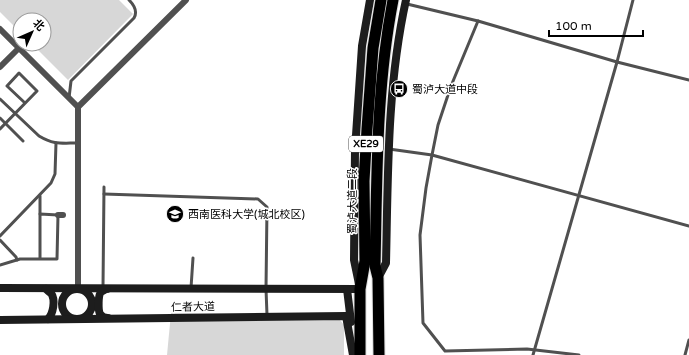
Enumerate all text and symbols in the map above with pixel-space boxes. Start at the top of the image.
north arrow [12,12,52,52]
scale bar [549,12,643,38]
text: 北 [30,17,47,34]
text: 100 m [555,19,592,33]
bus stop icon: 蜀泸大道中段 [389,79,409,99]
place label: 蜀泸大道中段 [412,83,478,96]
road number: XE29 [349,136,383,152]
street label: 蜀泸大道二段 [346,168,359,234]
school or university icon: 西南医科大学(城北校区) [165,204,185,224]
place label: 西南医科大学(城北校区) [188,208,305,221]
street label: 仁者大道 [171,300,215,314]

